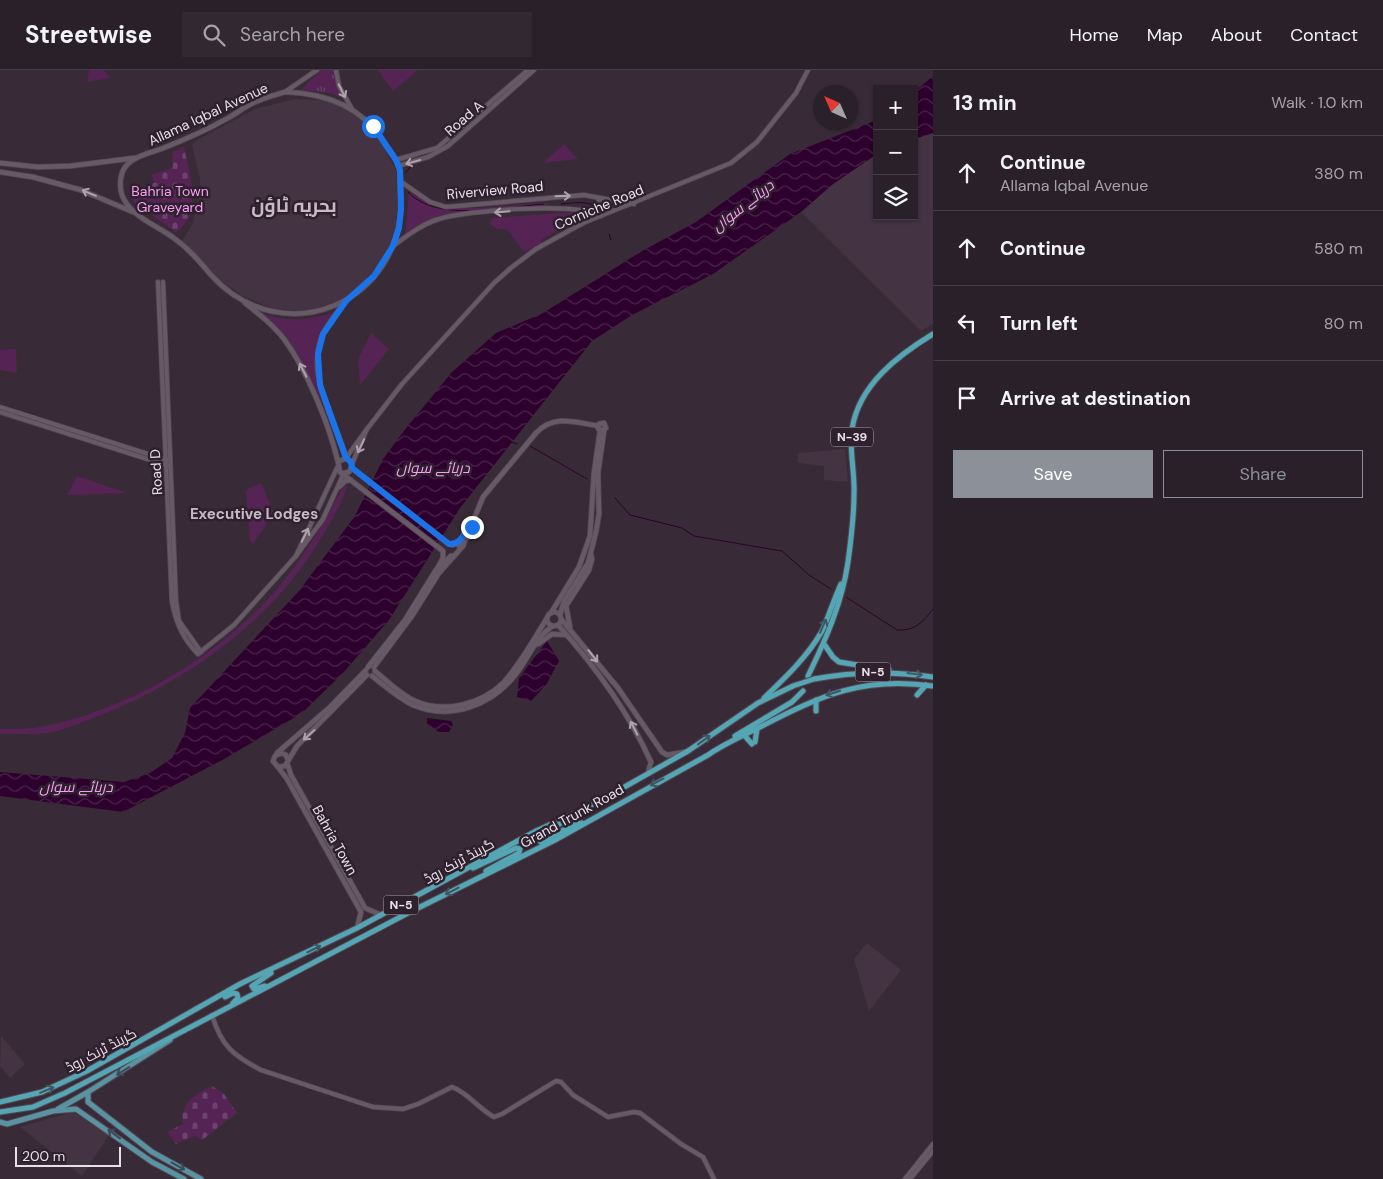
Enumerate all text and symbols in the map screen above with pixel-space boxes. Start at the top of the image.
search box [182,12,532,57]
text: Streetwise [25,19,152,50]
icon: search [200,21,228,49]
text: Search here [240,22,345,47]
text: Home [1069,23,1119,47]
text: Map [1147,23,1183,47]
text: About [1211,23,1262,47]
text: Contact [1290,23,1358,47]
street label: Allama Iqbal Avenue [145,78,271,150]
one-way arrow [338,83,347,98]
north arrow [813,85,858,130]
map controls [873,85,918,220]
button: + [873,85,918,130]
text: 13 min [953,89,1017,117]
text: Walk · 1.0 km [1271,92,1363,113]
street label: Road A [441,96,487,140]
route start [362,115,385,138]
button: − [873,130,918,175]
text: Continue [1000,150,1086,175]
one-way arrow [406,158,422,167]
icon: ahead [953,159,981,187]
text: 380 m [1314,163,1363,184]
water label: دریائے سواں [708,175,779,237]
button: layers [873,175,918,220]
text: Allama Iqbal Avenue [1000,175,1148,196]
street label: Riverview Road [446,177,544,203]
street label: Corniche Road [552,180,646,234]
park label: Bahria Town Graveyard [131,182,209,216]
one-way arrow [82,188,97,198]
one-way arrow [554,191,571,201]
district label: بحریہ ٹاؤن [251,193,337,218]
one-way arrow [494,207,510,216]
icon: ahead [953,234,981,262]
text: Continue [1000,236,1086,261]
text: 580 m [1314,238,1363,259]
icon: left [953,309,981,337]
text: Turn left [1000,311,1078,336]
text: 80 m [1324,313,1363,334]
one-way arrow [298,362,308,377]
icon: arrive [953,384,981,412]
text: Arrive at destination [1000,386,1191,411]
road number: N-39 [831,428,873,447]
one-way arrow [356,438,366,453]
street label: Road D [146,449,166,495]
button: Save [953,450,1153,498]
button: Share [1163,450,1363,498]
water label: دریائے سواں [396,458,471,478]
district label: Executive Lodges [190,504,318,524]
route end [461,516,484,539]
one-way arrow [301,528,311,543]
one-way arrow [818,619,828,634]
one-way arrow [587,649,598,662]
road number: N-5 [856,662,890,682]
one-way arrow [906,669,922,679]
one-way arrow [825,689,841,699]
one-way arrow [629,721,639,736]
one-way arrow [302,729,315,741]
one-way arrow [697,735,711,745]
water label: دریائے سواں [39,777,114,797]
one-way arrow [651,778,665,788]
street label: Grand Trunk Road [517,780,627,852]
street label: Bahria Town [308,802,362,878]
street label: گرینڈ ٹرنک روڈ [421,834,497,888]
one-way arrow [445,887,460,896]
road number: N-5 [384,896,418,914]
one-way arrow [306,943,321,953]
street label: گرینڈ ٹرنک روڈ [62,1024,140,1076]
one-way arrow [117,1066,131,1076]
one-way arrow [39,1084,54,1094]
one-way arrow [107,1129,121,1139]
scale bar [15,1144,121,1167]
text: 200 m [22,1147,65,1165]
one-way arrow [170,1162,184,1172]

